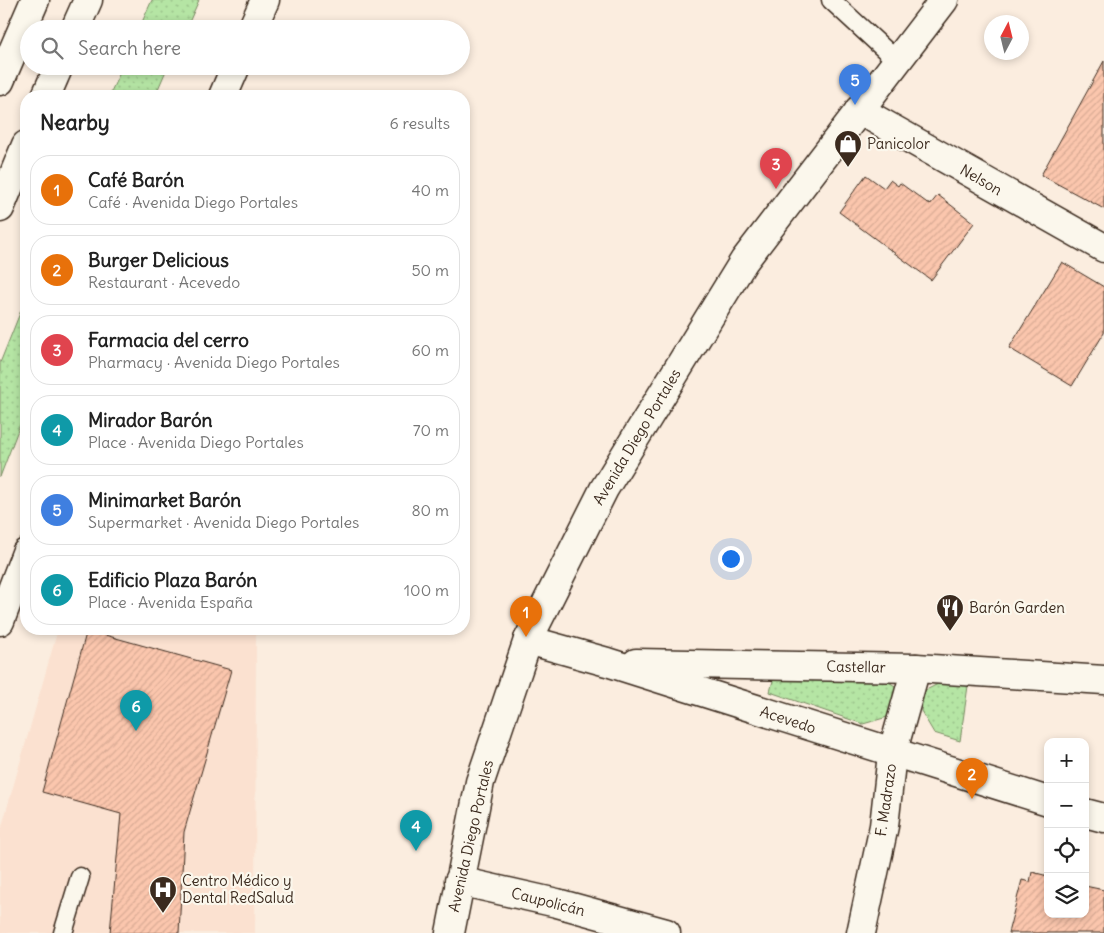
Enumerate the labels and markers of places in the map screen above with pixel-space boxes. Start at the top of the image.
pin: 5 [839,64,871,105]
shop icon: Panicolor [833,129,863,168]
place label: Panicolor [867,134,930,153]
pin: 3 [760,148,792,189]
restaurant icon: Barón Garden [935,593,965,632]
pin: 1 [510,596,542,637]
place label: Barón Garden [969,598,1065,617]
pin: 6 [120,690,152,731]
pin: 2 [956,758,988,799]
pin: 4 [400,810,432,851]
place label: Centro Médico y Dental RedSalud [182,871,294,907]
hospital icon: Centro Médico y Dental RedSalud [148,875,178,914]

